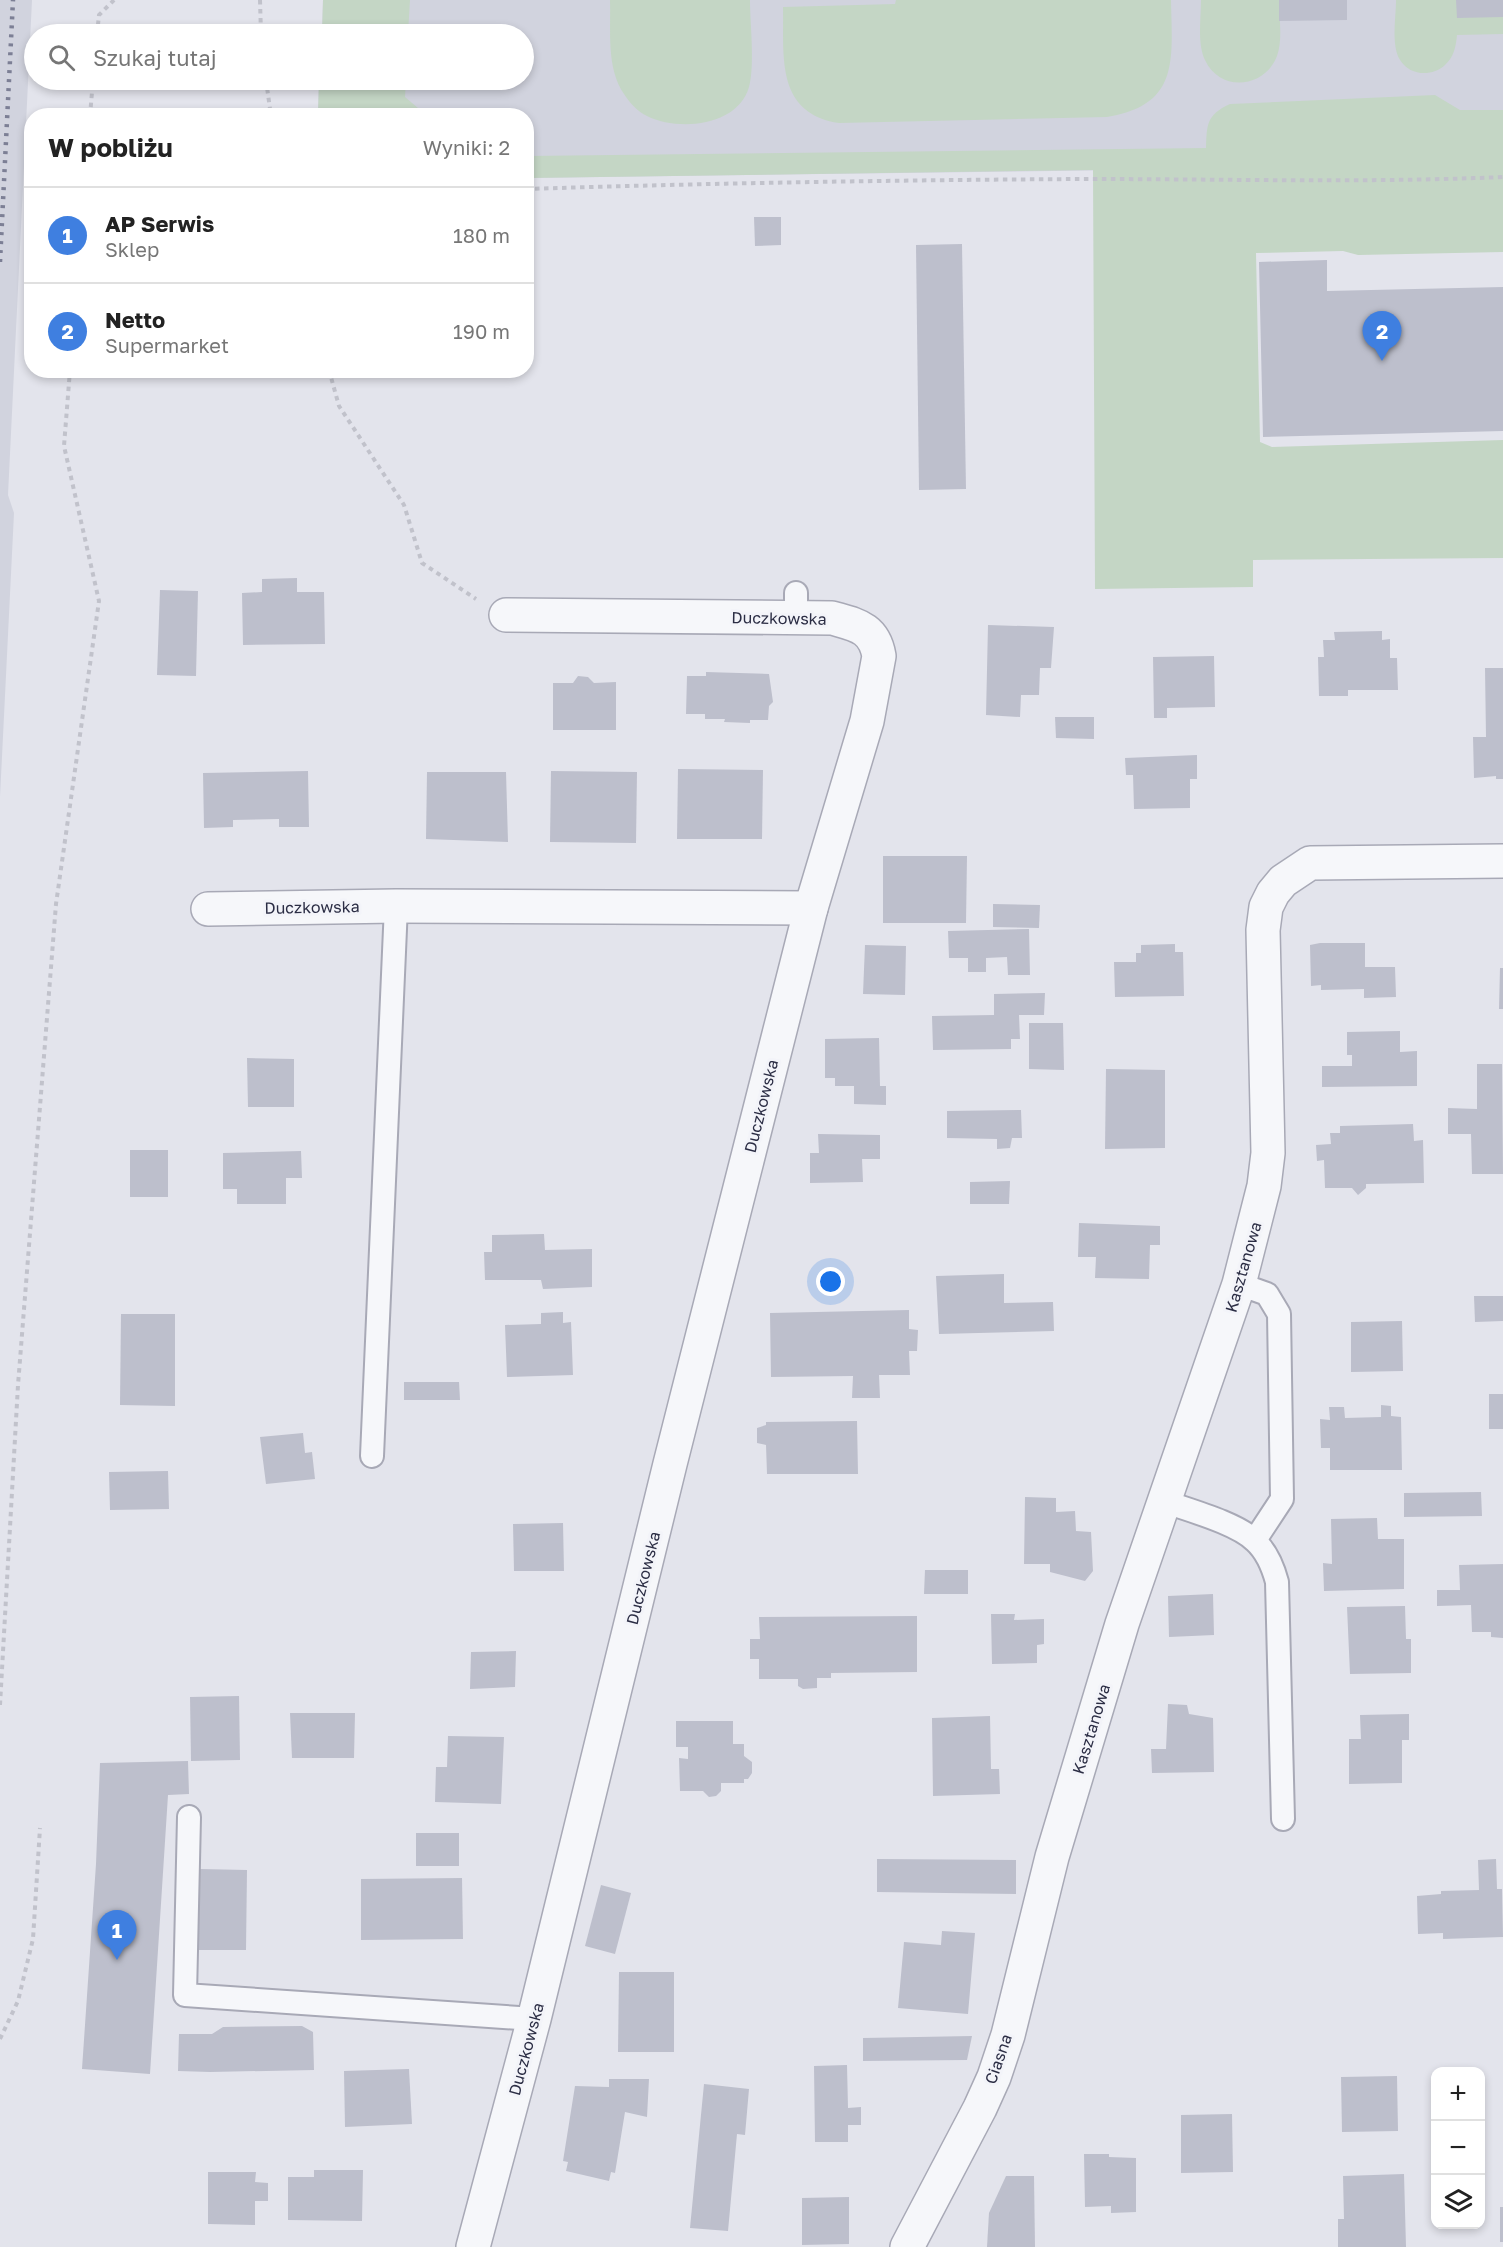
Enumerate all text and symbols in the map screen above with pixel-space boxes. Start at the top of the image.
search box [24,24,534,90]
icon: search [45,41,78,74]
text: Szukaj tutaj [93,44,217,71]
text: W pobliżu [48,132,173,163]
text: Wyniki: 2 [423,135,510,159]
text: AP Serwis [105,210,214,237]
text: 1 [62,223,73,247]
text: 180 m [453,223,510,247]
text: Sklep [105,237,159,261]
text: Netto [105,306,165,333]
pin: 2 [1362,312,1402,361]
text: 2 [61,319,74,343]
text: 190 m [453,319,510,343]
text: Supermarket [105,333,229,357]
street label: Duczkowska [731,607,827,629]
street label: Duczkowska [264,896,360,918]
street label: Duczkowska [740,1057,782,1155]
street label: Kasztanowa [1221,1219,1265,1315]
your location [816,1267,845,1296]
street label: Duczkowska [622,1529,664,1627]
street label: Kasztanowa [1068,1681,1114,1777]
pin: 1 [98,1910,136,1960]
street label: Duczkowska [504,2000,548,2098]
street label: Ciasna [980,2031,1016,2087]
map controls [1431,2067,1485,2229]
button: + [1431,2067,1485,2121]
button: − [1431,2121,1485,2175]
button: layers [1431,2175,1485,2229]

